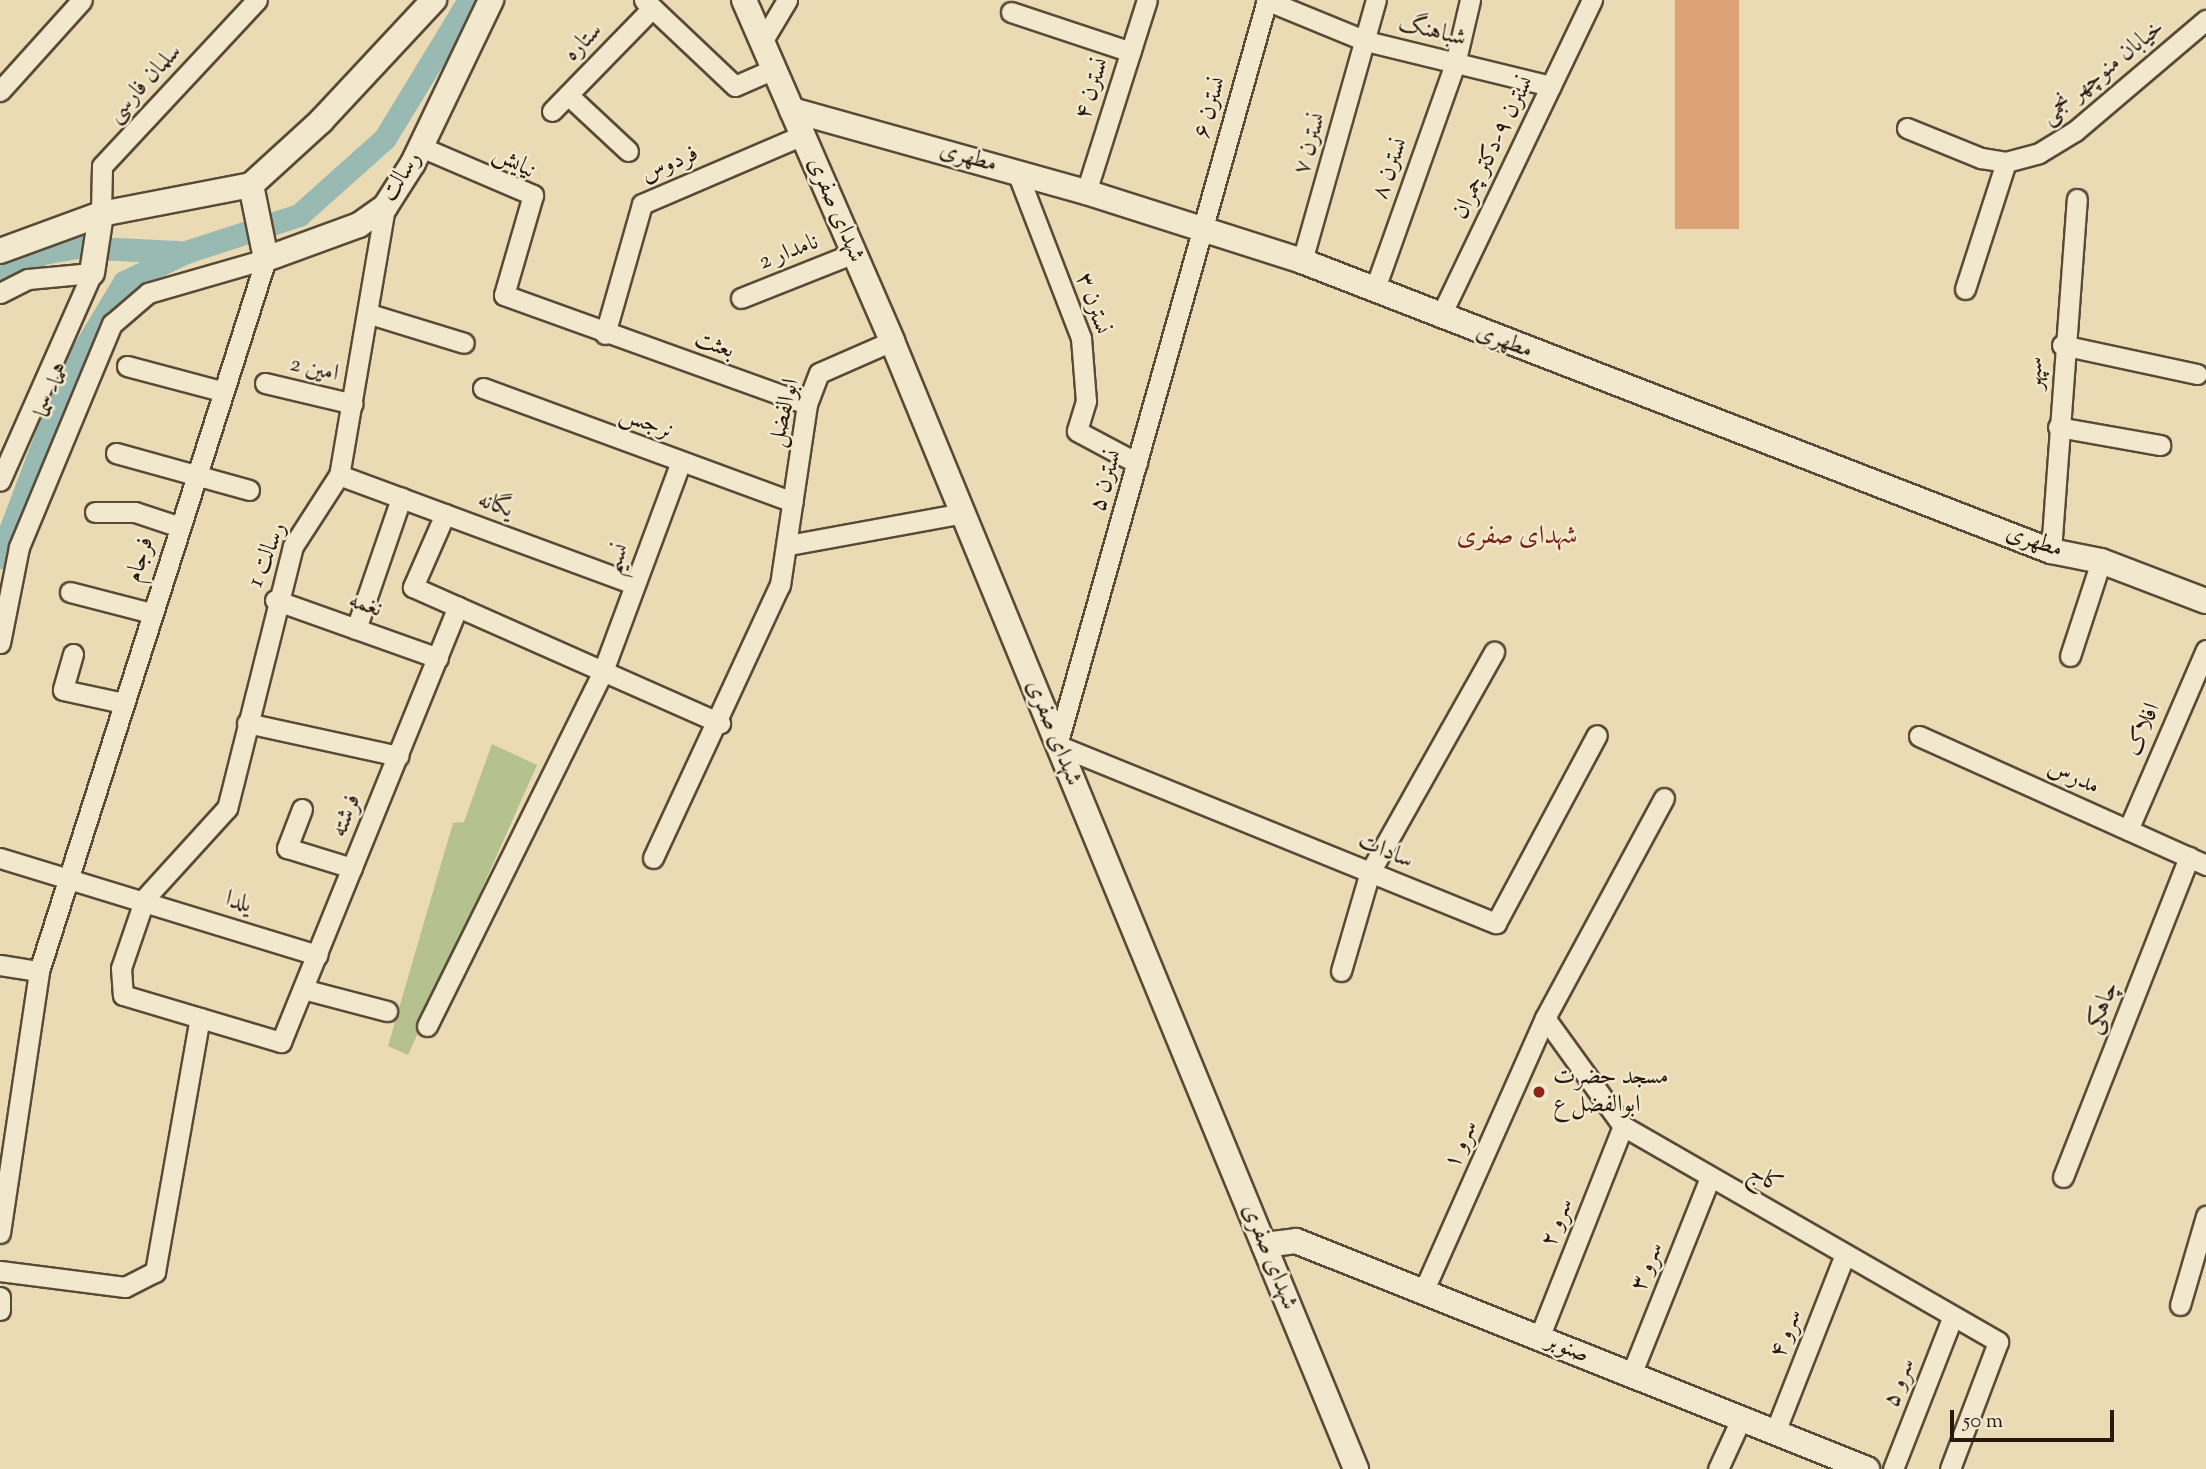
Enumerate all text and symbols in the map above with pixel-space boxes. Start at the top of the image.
street label: شباهنگ [1395,10,1469,54]
street label: خیابان منوچهر نجمی [2035,14,2171,132]
street label: ستاره [559,17,609,69]
street label: سلمان فارسی [101,39,189,129]
street label: نسترن ۴ [1070,55,1116,123]
street label: نسترن ۹-دکتر چمران [1447,71,1541,225]
street label: نسترن ۶ [1188,74,1234,142]
street label: نسترن ۷ [1288,110,1334,178]
street label: نسترن ۸ [1367,134,1415,204]
street label: مطهری [936,136,1000,180]
street label: نیایش [488,140,540,186]
street label: فردوس [637,140,703,190]
street label: رسالت [375,146,429,208]
street label: شهدای صفری [800,153,870,267]
street label: نامدار 2 [755,228,823,278]
street label: نسترن ۳ [1068,269,1116,339]
street label: مطهری [1472,318,1536,366]
street label: بعثت [690,326,738,366]
street label: امین 2 [287,350,341,390]
street label: سپهر [2021,356,2051,390]
street label: هما- سما [30,359,78,423]
street label: ابوالفضل [763,376,807,450]
street label: نرجس [615,401,677,447]
street label: نسترن ۵ [1084,447,1130,515]
street label: یگانه [473,486,517,526]
street label: رسالت 1 [242,518,294,592]
street label: مطهری [2002,519,2066,565]
district label: شهدای صفری [1457,521,1577,553]
street label: فرجام [120,534,162,586]
street label: نسیم [599,540,637,578]
street label: نغمه [344,587,386,625]
street label: شهدای صفری [1019,676,1087,790]
street label: افلاک [2120,699,2168,761]
street label: مدرس [2042,754,2104,802]
street label: فرشته [325,790,369,842]
street label: سادات [1353,828,1417,876]
street label: یلدا [221,885,255,921]
street label: چاهکی [2080,978,2126,1038]
place label: مسجد حضرت ابوالفضل ع [1553,1064,1669,1120]
marker: مسجد حضرت ابوالفضل ع [1531,1084,1547,1100]
street label: سرو ۱ [1439,1116,1485,1174]
street label: کاج [1743,1159,1787,1201]
street label: سرو ۲ [1535,1194,1581,1252]
street label: شهدای صفری [1235,1200,1303,1314]
street label: سرو ۳ [1625,1238,1671,1296]
street label: سرو ۴ [1765,1305,1809,1363]
street label: صنوبر [1541,1327,1593,1371]
street label: سرو ۵ [1878,1354,1922,1412]
scale bar [1954,1396,2118,1440]
text: 50 m [1963,1407,2003,1437]

